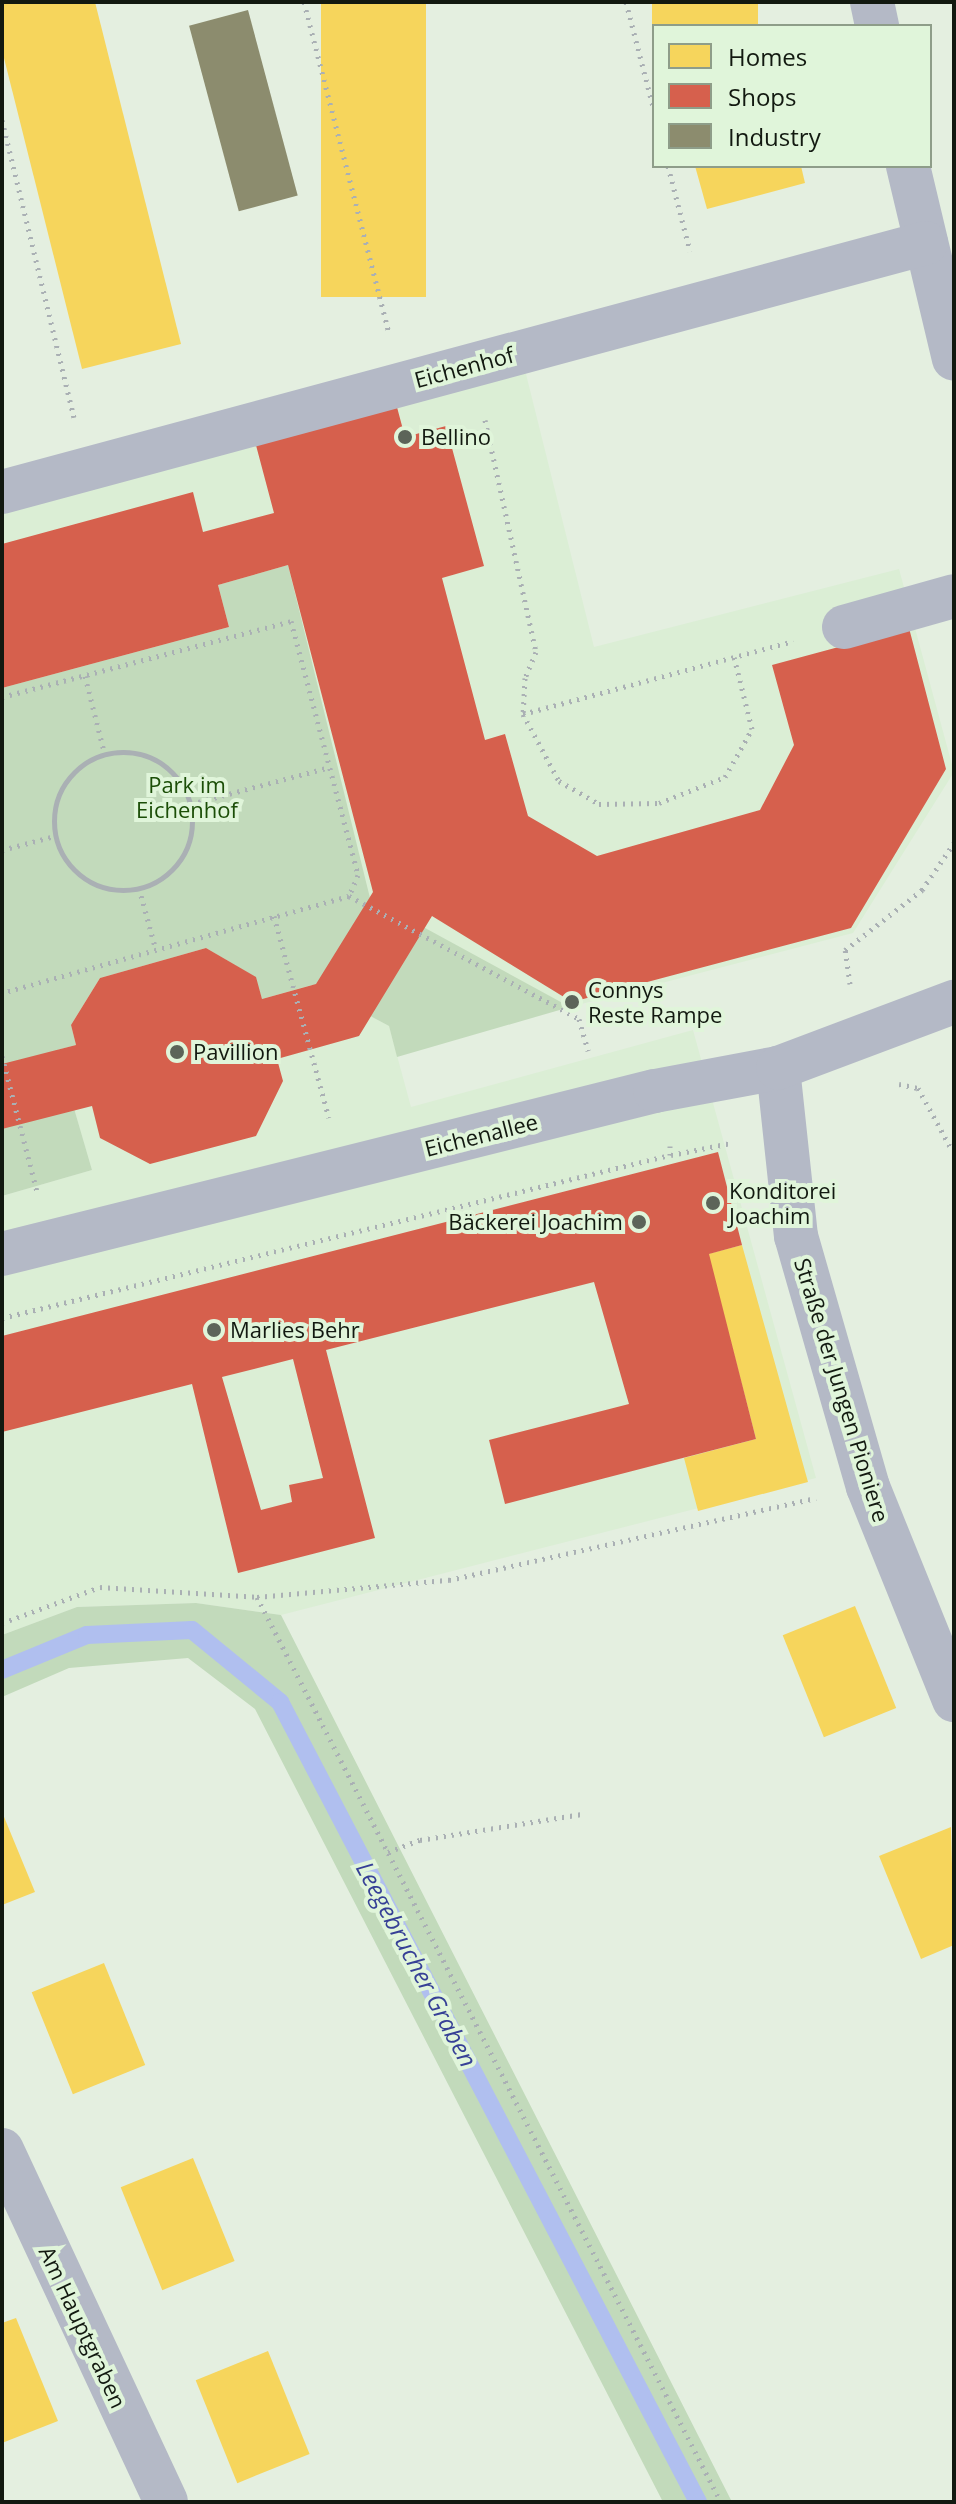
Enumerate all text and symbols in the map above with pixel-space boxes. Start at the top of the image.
legend [652,24,932,168]
text: Homes [728,40,807,73]
text: Shops [728,80,796,113]
text: Industry [728,120,821,153]
street label: Eichenhof [411,341,517,393]
place label: Bellino [421,424,491,450]
marker: Bellino [396,428,414,446]
park label: Park im Eichenhof [136,771,238,822]
place label: Connys Reste Rampe [588,976,722,1028]
marker: Connys Reste Rampe [563,993,581,1011]
place label: Pavillion [193,1039,278,1065]
marker: Pavillion [168,1043,186,1061]
street label: Eichenallee [422,1108,540,1162]
place label: Konditorei Joachim [729,1177,836,1228]
marker: Konditorei Joachim [704,1194,722,1212]
place label: Bäckerei Joachim [448,1209,623,1235]
marker: Bäckerei Joachim [630,1213,648,1231]
street label: Straße der Jungen Pioniere [789,1255,895,1525]
place label: Marlies Behr [230,1317,360,1343]
marker: Marlies Behr [205,1321,223,1339]
water label: Leegebrucher Graben [351,1856,483,2072]
street label: Am Hauptgraben [34,2242,132,2412]

